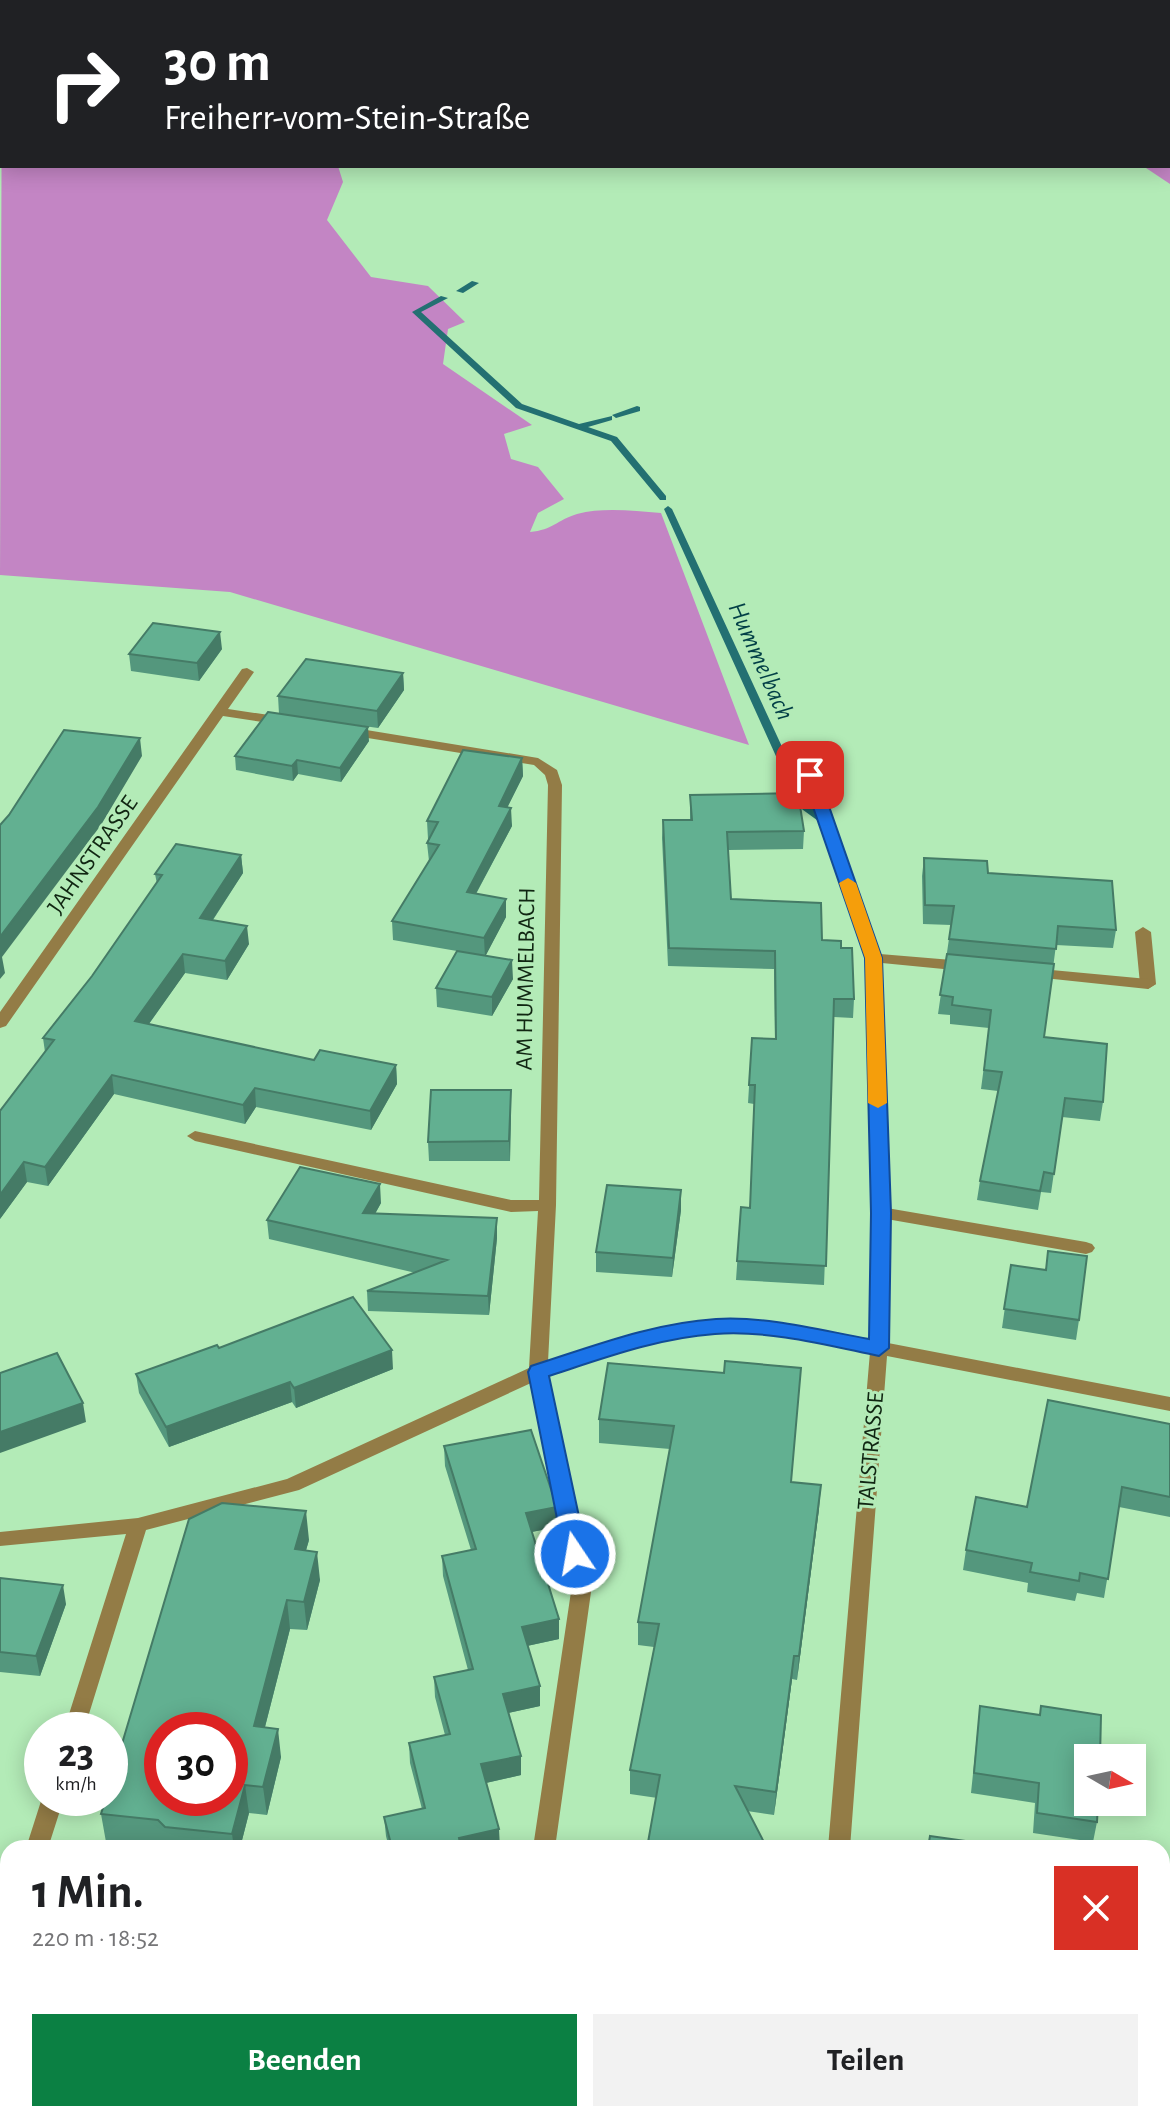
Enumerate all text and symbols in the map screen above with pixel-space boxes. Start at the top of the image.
icon: right [32,32,136,136]
text: 30 m [164,35,271,91]
text: Freiherr-vom-Stein-Straße [164,100,530,136]
water label: Hummelbach [723,598,799,724]
pin [776,741,844,809]
icon: arrive [788,753,832,797]
street label: JAHNSTRASSE [44,791,143,919]
street label: AM HUMMELBACH [512,887,540,1071]
street label: TALSTRASSE [854,1391,888,1511]
position arrow [533,1512,617,1596]
speed limit sign: 30 [144,1712,248,1816]
text: 23 [58,1734,94,1774]
north arrow [1074,1744,1146,1816]
map controls [1074,1744,1146,1816]
text: km/h [55,1774,97,1794]
button: close [1054,1866,1138,1950]
text: 1 Min. [32,1869,144,1917]
text: 220 m · 18:52 [32,1925,159,1951]
button: Beenden [32,2014,577,2106]
button: Teilen [593,2014,1138,2106]

